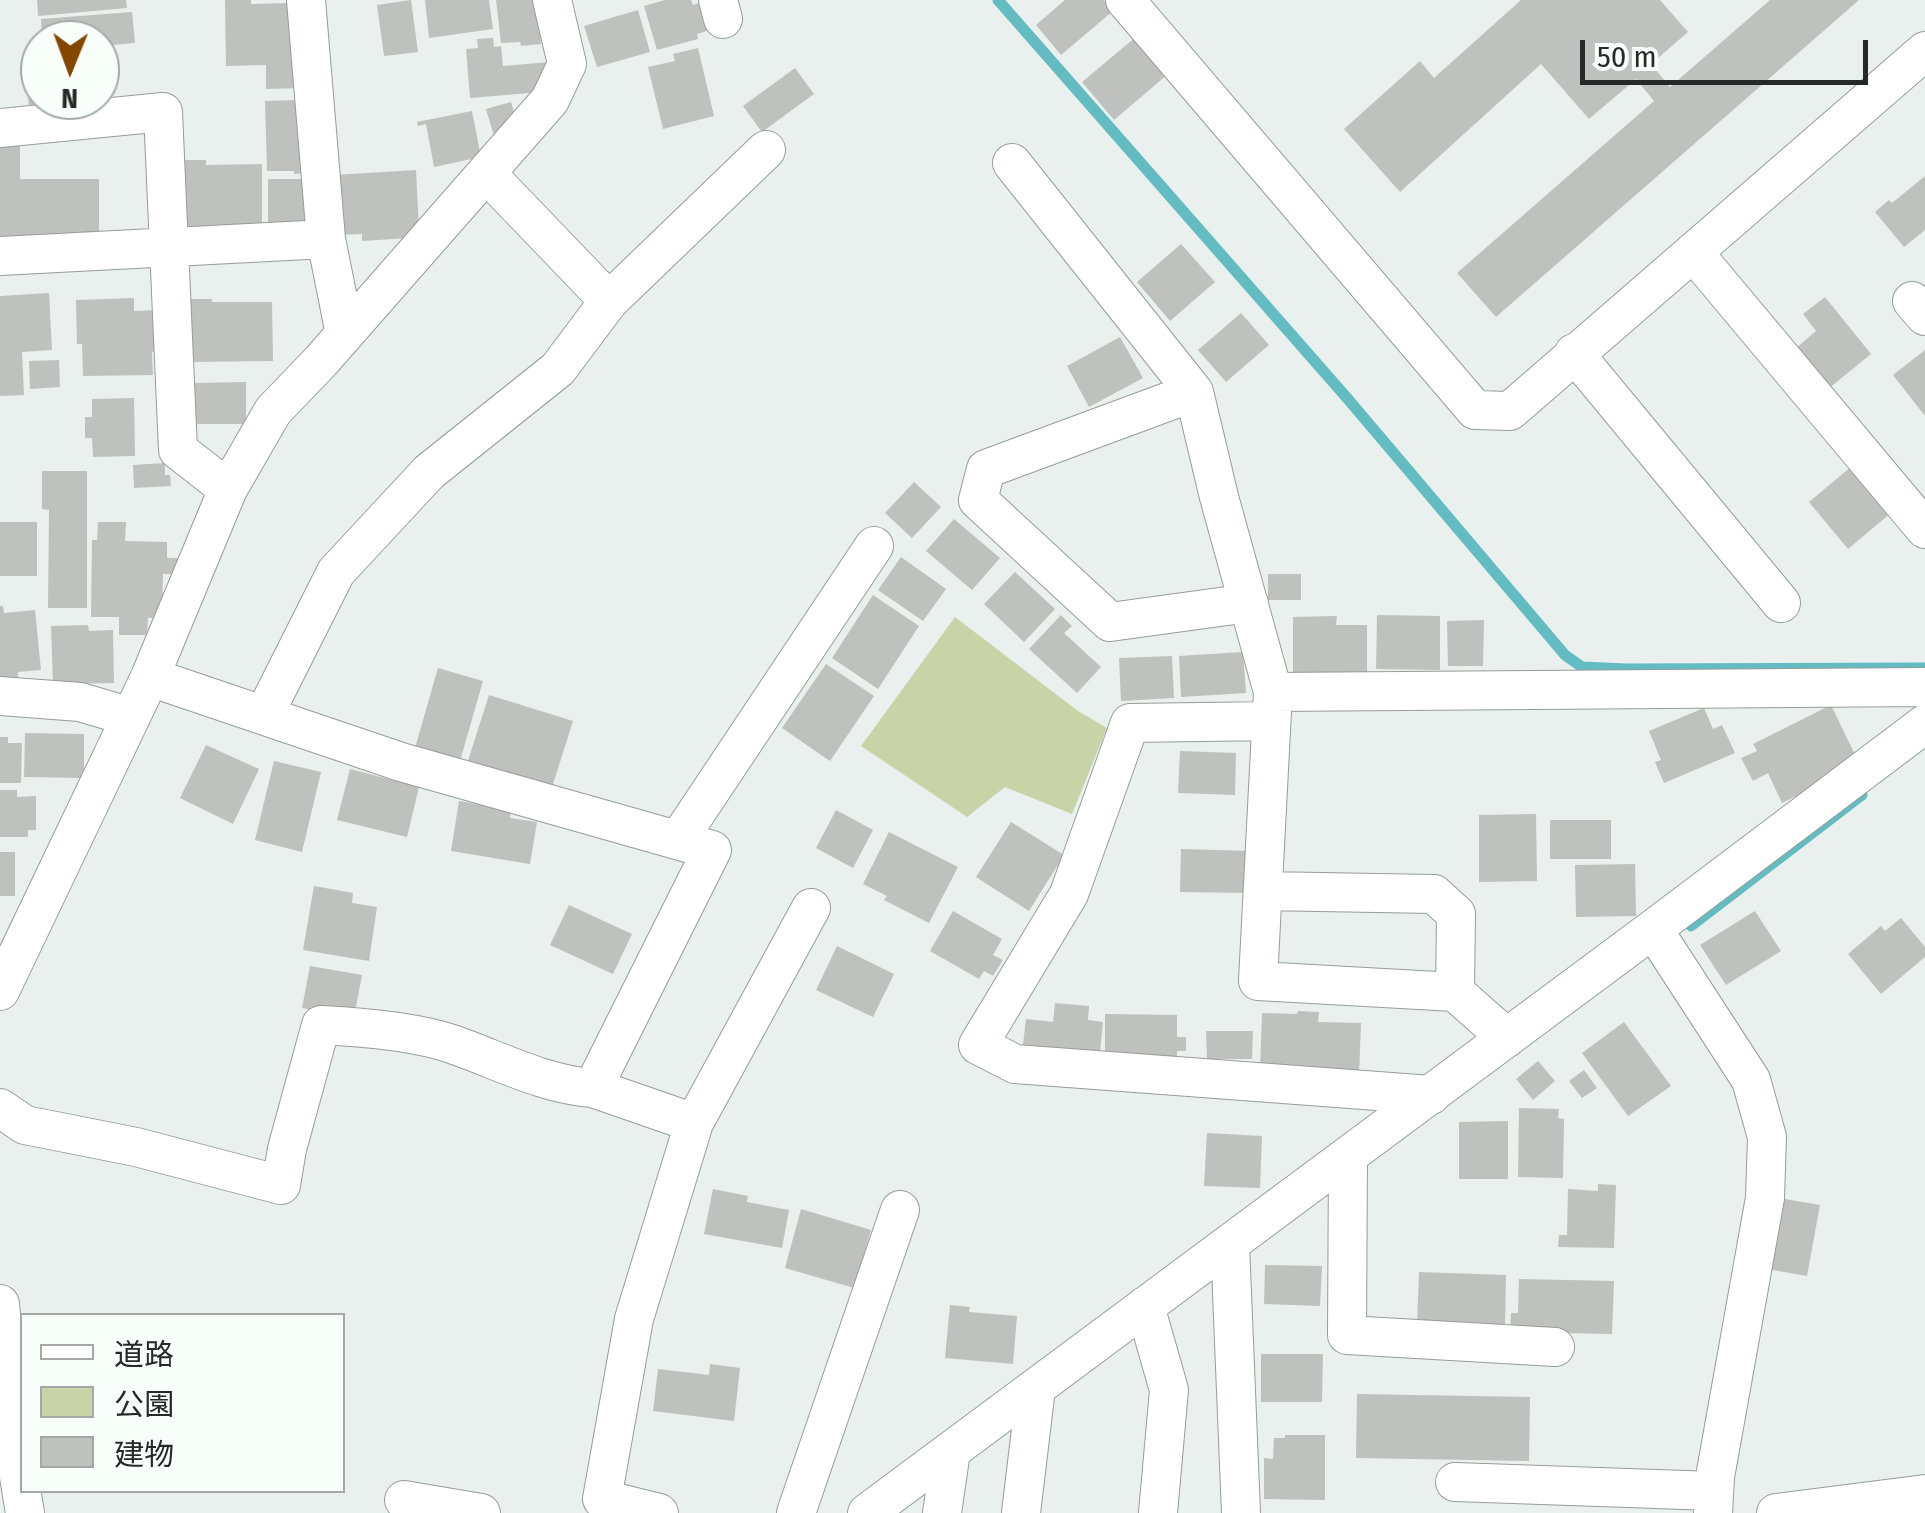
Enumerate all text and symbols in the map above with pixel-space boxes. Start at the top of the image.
north arrow [20,20,120,120]
scale bar [1585,20,1872,82]
text: 50 m [1597,39,1657,75]
text: N [61,82,78,115]
legend [20,1313,345,1493]
text: 道路 [114,1337,174,1373]
text: 公園 [114,1387,174,1423]
text: 建物 [114,1437,174,1473]

